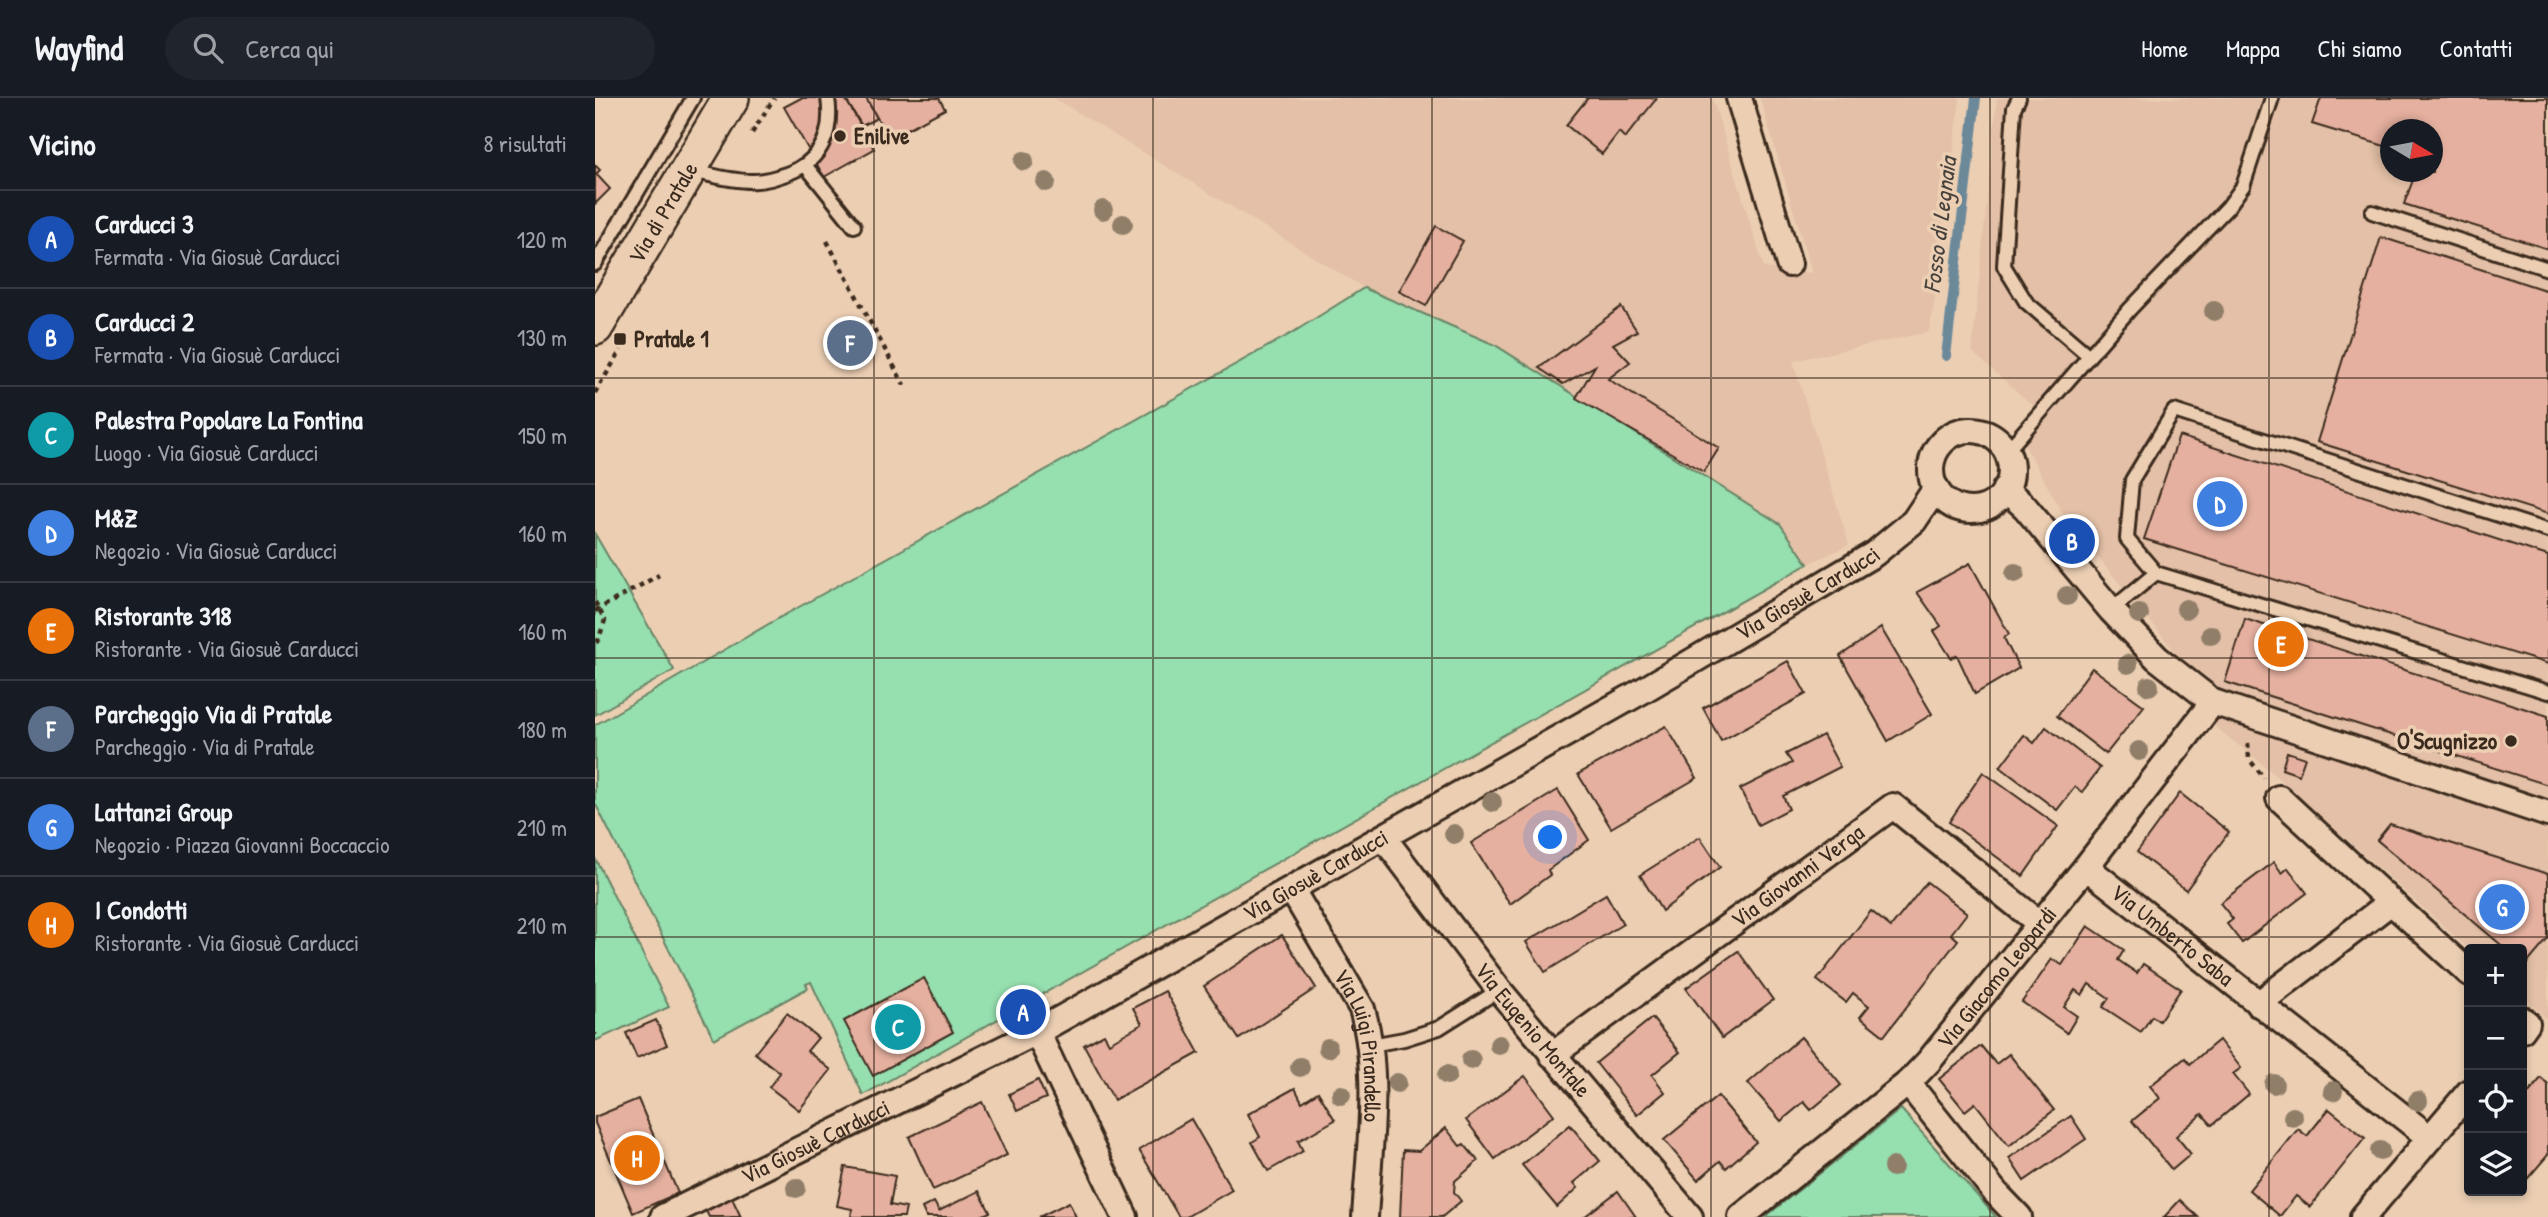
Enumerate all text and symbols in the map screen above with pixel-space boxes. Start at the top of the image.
search box [165,17,655,80]
text: Wayfind [35,26,123,70]
icon: search [189,29,227,67]
text: Cerca qui [245,31,334,66]
text: Home [2141,32,2188,64]
text: Mappa [2226,32,2280,64]
text: Chi siamo [2318,32,2402,64]
text: Contatti [2440,32,2513,64]
north arrow [2380,119,2443,182]
place label: Enilive [854,120,910,151]
text: Vicino [28,124,96,164]
text: 8 risultati [484,128,567,159]
marker: Enilive [832,128,848,144]
water label: Fosso di Legnaia [1915,152,1965,295]
street label: Via di Pratale [620,156,705,269]
text: Carducci 3 [95,206,194,241]
text: A [45,224,57,255]
text: 120 m [517,224,567,255]
text: Fermata · Via Giosuè Carducci [95,241,340,272]
text: Carducci 2 [95,304,194,339]
pin: F [827,317,873,369]
text: B [45,322,57,353]
text: 130 m [517,322,567,353]
place label: Pratale 1 [634,323,709,354]
marker: Pratale 1 [612,331,628,347]
text: Fermata · Via Giosuè Carducci [95,339,340,370]
text: Palestra Popolare La Fontina [95,402,363,437]
text: C [45,420,57,451]
text: 150 m [518,420,567,451]
text: Luogo · Via Giosuè Carducci [95,437,319,468]
pin: D [2197,478,2243,530]
text: M&Z [95,500,137,535]
pin: B [2049,515,2095,567]
text: D [46,518,56,549]
text: 160 m [518,518,567,549]
text: Negozio · Via Giosuè Carducci [95,535,337,566]
street label: Via Giosuè Carducci [1730,539,1887,647]
text: Ristorante 318 [95,598,232,633]
text: E [46,616,56,647]
text: 160 m [518,616,567,647]
pin: E [2258,618,2304,670]
text: Ristorante · Via Giosuè Carducci [95,633,359,664]
text: Parcheggio Via di Pratale [95,696,332,731]
text: F [47,714,55,745]
text: 180 m [517,714,567,745]
place label: O'Scugnizzo [2397,725,2498,757]
text: Parcheggio · Via di Pratale [95,731,315,762]
marker: O'Scugnizzo [2503,733,2519,749]
text: Lattanzi Group [95,794,232,829]
text: G [45,812,57,843]
text: 210 m [517,812,567,843]
street label: Via Giovanni Verga [1724,816,1870,934]
your location [1533,820,1567,854]
street label: Via Giosuè Carducci [1237,821,1394,928]
text: Negozio · Piazza Giovanni Boccaccio [95,829,390,860]
street label: Via Umberto Saba [2105,876,2241,993]
pin: G [2479,881,2525,933]
text: I Condotti [95,892,188,927]
street label: Via Giacomo Leopardi [1929,899,2063,1055]
text: H [46,910,56,941]
text: 210 m [517,910,567,941]
text: Ristorante · Via Giosuè Carducci [95,927,359,958]
map controls [2464,944,2527,1196]
button: + [2464,944,2527,1007]
street label: Via Eugenio Montale [1468,956,1599,1104]
street label: Via Luigi Pirandello [1327,963,1388,1123]
pin: A [1000,986,1046,1038]
pin: C [875,1001,921,1053]
button: − [2464,1007,2527,1070]
button: locate [2464,1070,2527,1133]
street label: Via Giosuè Carducci [736,1091,895,1191]
pin: H [614,1132,660,1184]
button: layers [2464,1133,2527,1196]

